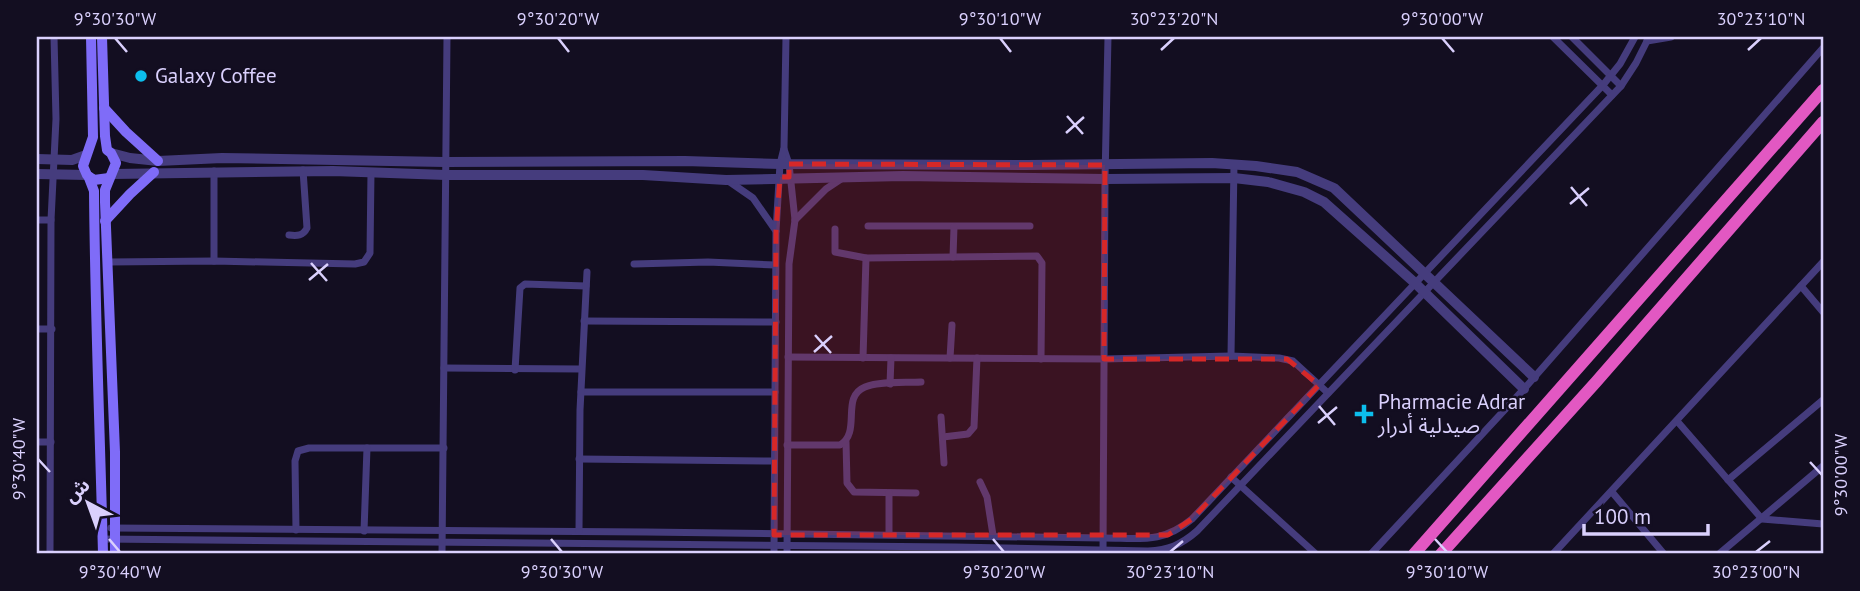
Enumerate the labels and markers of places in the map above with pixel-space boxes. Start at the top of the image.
place label: Galaxy Coffee [155,62,277,89]
marker: Galaxy Coffee [133,68,149,84]
place label: Pharmacie Adrar صيدلية أدرار [1377,388,1525,439]
marker: Pharmacie Adrar صيدلية أدرار [1356,406,1372,422]

